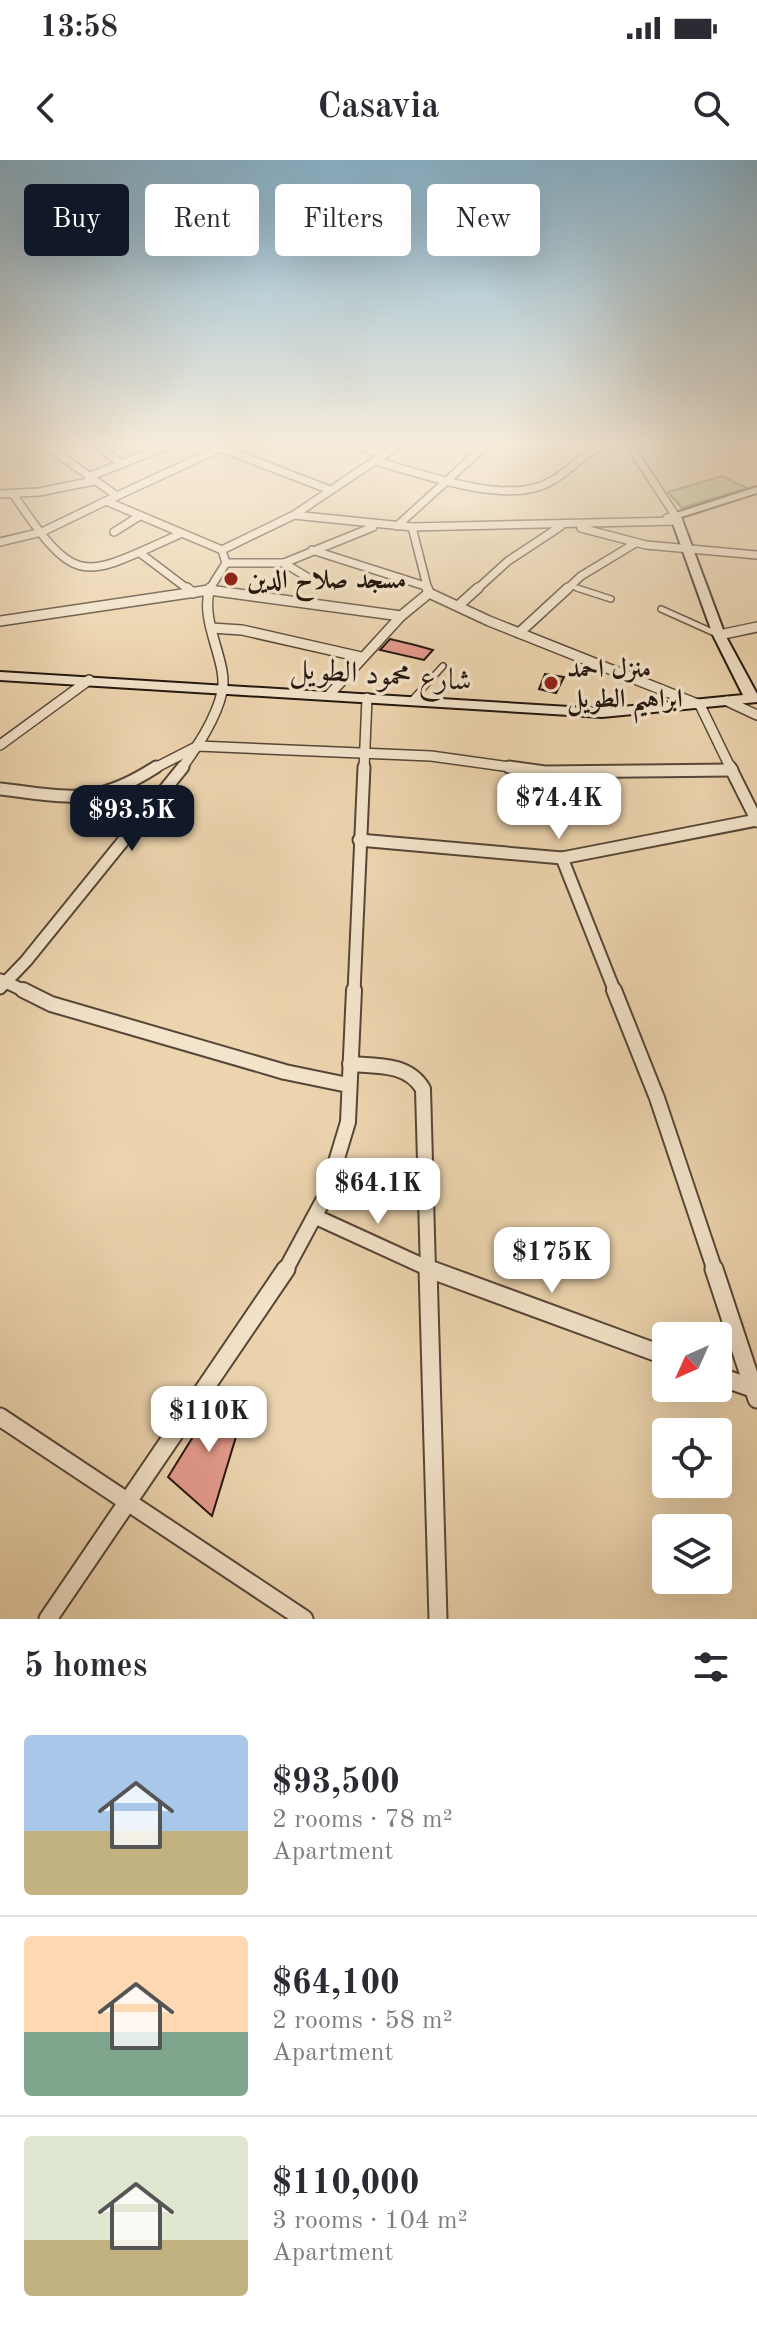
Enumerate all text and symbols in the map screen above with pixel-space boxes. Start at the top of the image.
text: 13:58 [40,13,118,43]
icon: back [24,86,68,130]
icon: search [689,86,733,130]
text: Casavia [317,90,440,126]
chip: Buy [24,184,129,256]
chip: Rent [145,184,259,256]
chip: Filters [275,184,411,256]
chip: New [427,184,540,256]
place label: مسجد صلاح الدين [247,568,406,602]
marker: مسجد صلاح الدين [222,570,240,588]
street label: شارع محمود الطويل [289,655,473,705]
place label: منزل احمد ابراهيم الطويل [567,656,683,724]
marker: منزل احمد ابراهيم الطويل [542,674,560,692]
pin: $74.4K [494,773,624,841]
pin: $93.5K [67,785,197,853]
text: $74.4K [515,786,603,812]
text: $93.5K [88,798,176,824]
pin: $64.1K [313,1158,443,1226]
text: $64.1K [334,1171,422,1197]
pin: $175K [496,1227,608,1295]
text: $175K [512,1240,592,1266]
north arrow [652,1322,732,1402]
map controls [652,1322,732,1594]
pin: $110K [153,1386,265,1454]
text: $110K [169,1399,249,1425]
button: locate [652,1418,732,1498]
button: layers [652,1514,732,1594]
icon: filters [689,1645,733,1689]
text: 5 homes [24,1650,147,1684]
text: $93,500 [272,1766,400,1800]
icon: home [88,1767,184,1863]
text: 2 rooms · 78 m² [272,1807,453,1833]
text: Apartment [272,1839,394,1865]
text: $64,100 [272,1967,400,2001]
icon: home [88,1968,184,2064]
text: 2 rooms · 58 m² [272,2008,453,2034]
text: Apartment [272,2040,394,2066]
text: $110,000 [272,2167,420,2201]
icon: home [88,2168,184,2264]
text: 3 rooms · 104 m² [272,2208,468,2234]
text: Apartment [272,2240,394,2266]

